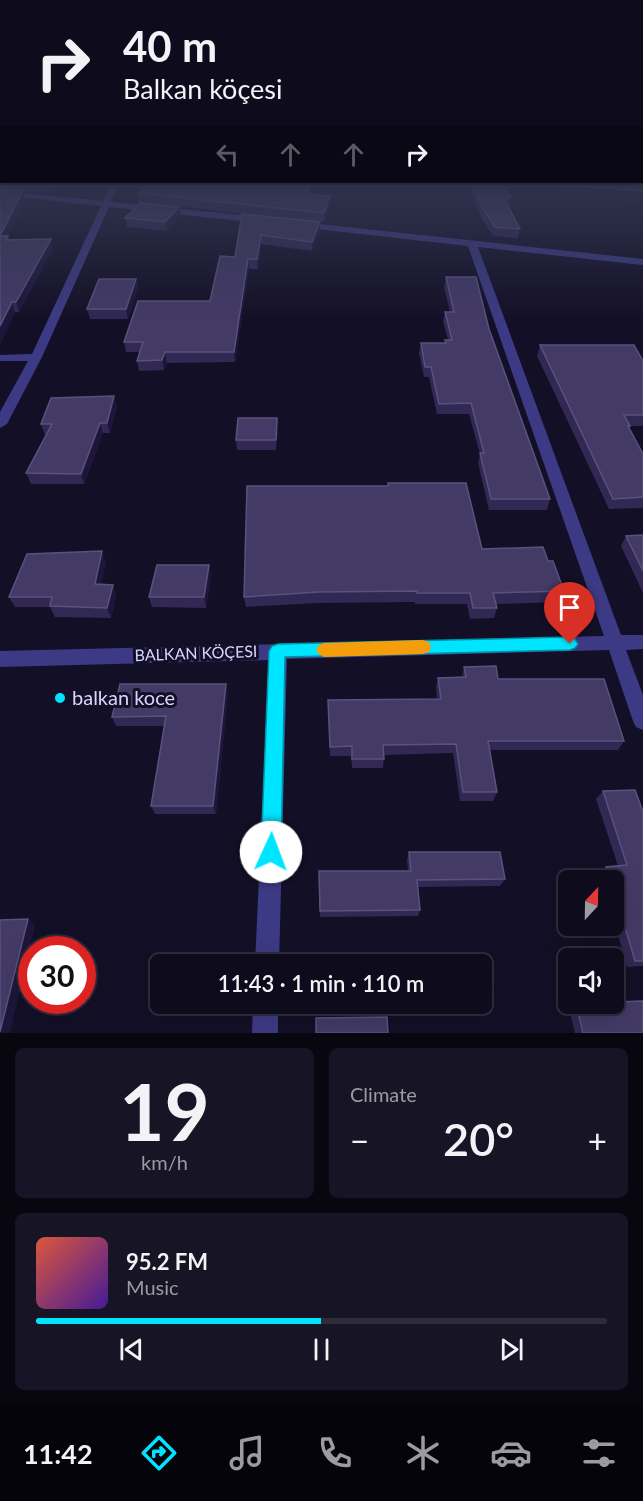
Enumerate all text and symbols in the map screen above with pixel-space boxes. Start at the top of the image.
text: 40 m [123,21,217,71]
icon: right [24,24,102,102]
text: Balkan köçesi [123,72,283,105]
icon: left [211,138,244,171]
icon: ahead [274,138,307,171]
icon: ahead [337,138,370,171]
icon: right [400,138,433,171]
pin [544,582,595,644]
icon: arrive [553,591,586,624]
street label: BALKAN KÖÇESI [134,641,258,664]
place label: balkan koce [72,685,175,709]
marker: balkan koce [53,691,67,705]
position arrow [239,820,303,884]
north arrow [558,870,624,936]
map controls [558,870,624,1014]
speed limit sign: 30 [18,936,96,1014]
button: sound [558,948,624,1014]
text: 11:43 · 1 min · 110 m [218,970,424,997]
text: 19 [119,1064,210,1158]
text: Climate [350,1082,417,1106]
text: 20° [443,1112,514,1166]
text: − [350,1120,369,1160]
text: + [588,1120,607,1160]
text: km/h [141,1150,188,1174]
text: 95.2 FM [126,1248,208,1275]
text: Music [126,1275,179,1299]
icon: previous [115,1333,148,1366]
icon: pause [305,1333,338,1366]
icon: next [495,1333,528,1366]
icon: directions [138,1432,180,1474]
icon: music [226,1432,268,1474]
icon: phone [314,1432,356,1474]
icon: climate [402,1432,444,1474]
icon: car [490,1432,532,1474]
icon: filters [578,1432,620,1474]
text: 11:42 [23,1437,93,1470]

